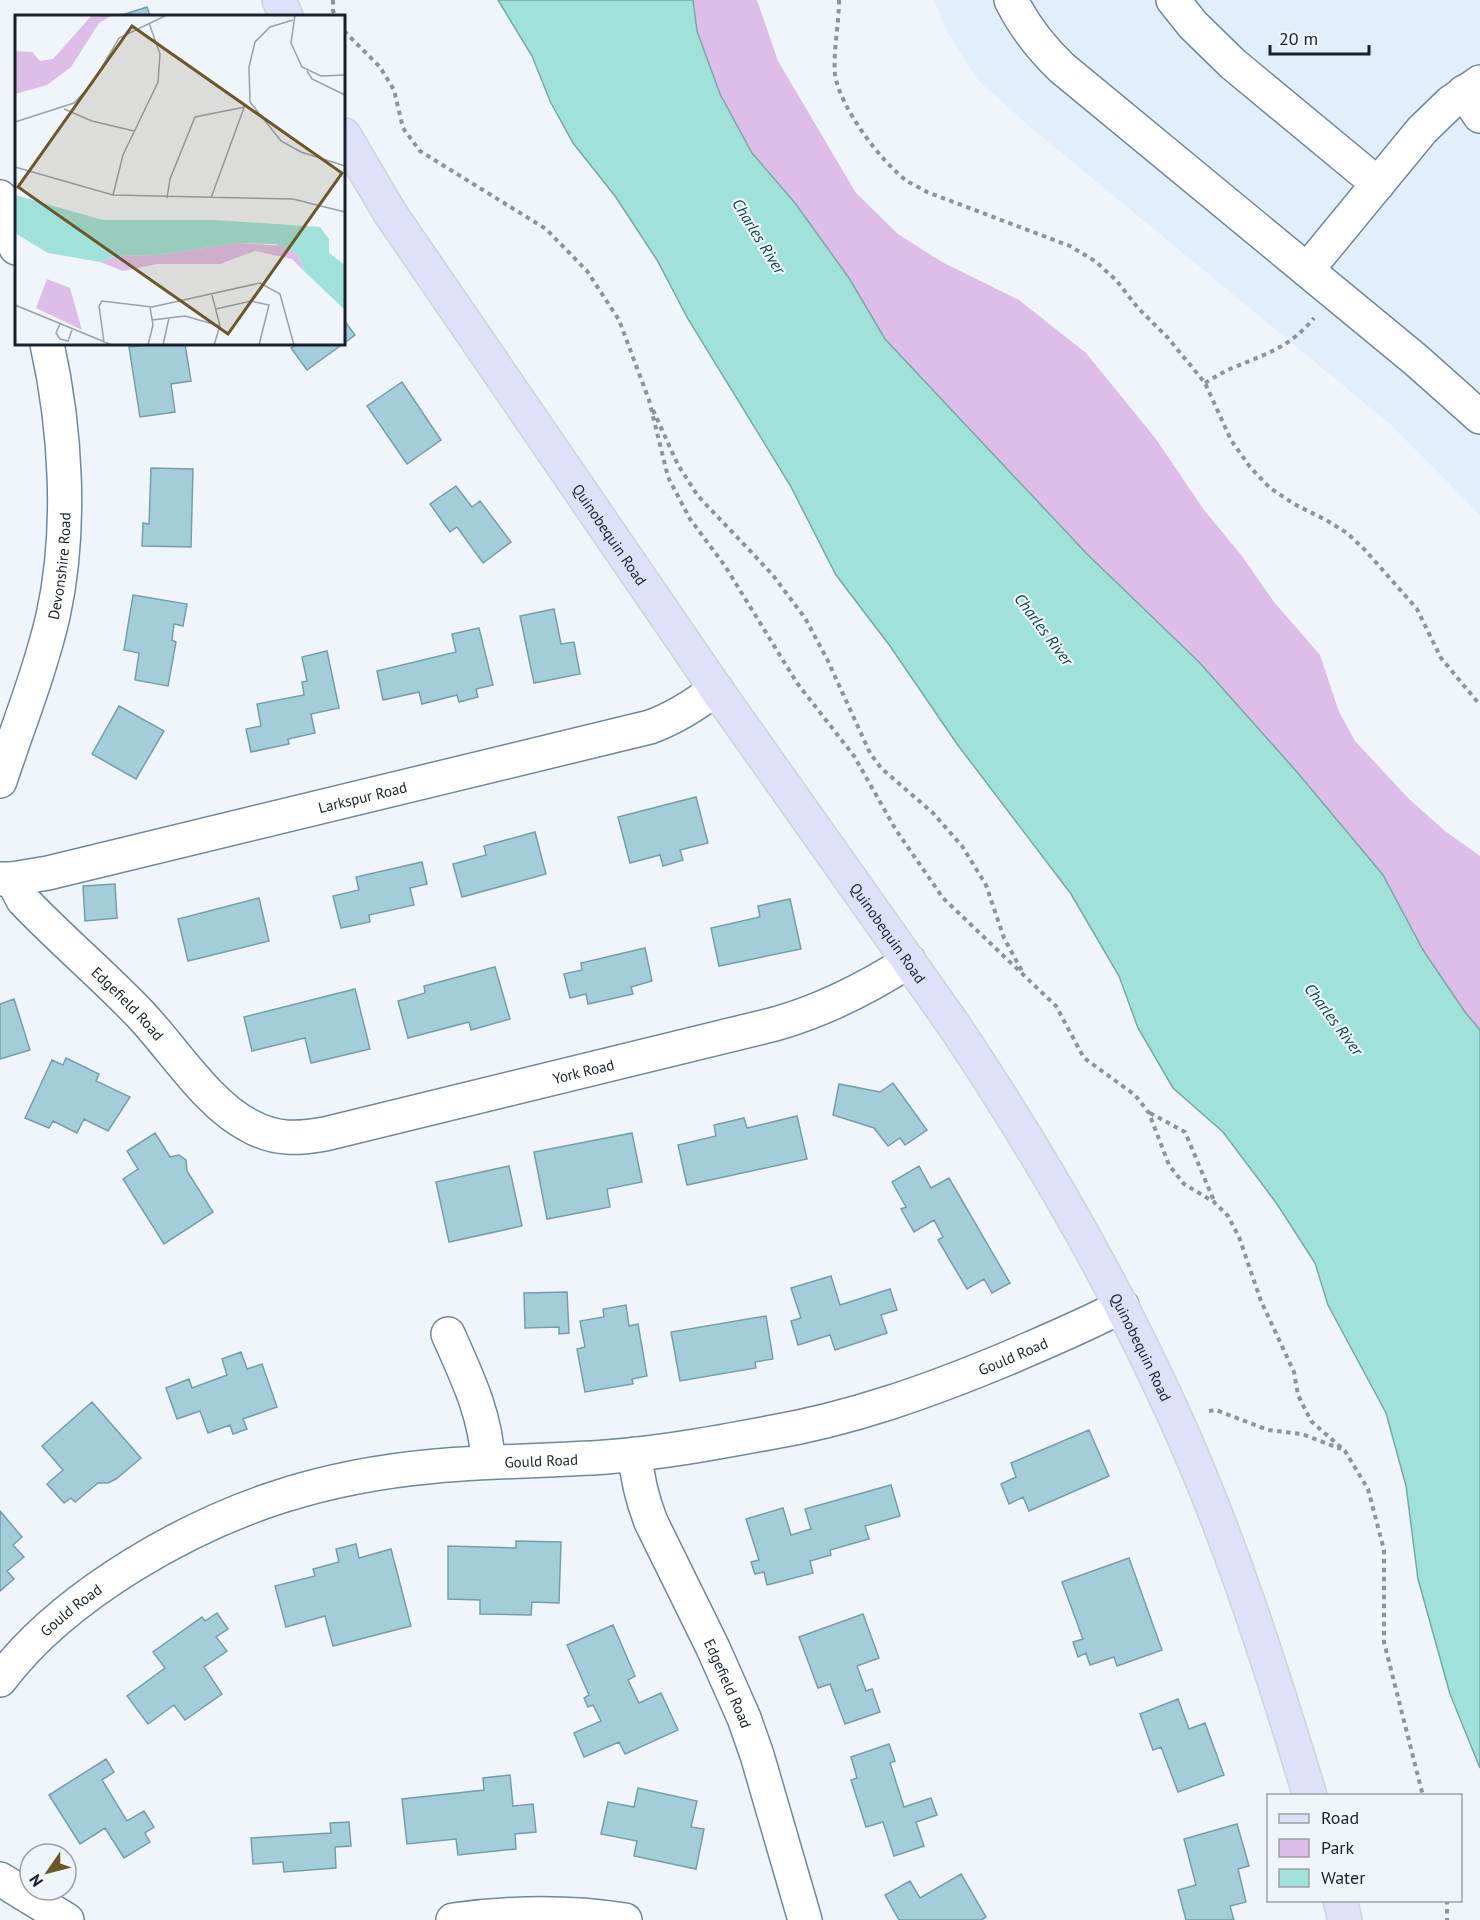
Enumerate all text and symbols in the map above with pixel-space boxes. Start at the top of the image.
inset map [15,15,345,345]
scale bar [1270,18,1369,56]
text: 20 m [1279,27,1318,50]
water label: Charles River [728,195,791,279]
street label: Quinobequin Road [569,480,651,589]
street label: Devonshire Road [43,512,74,621]
water label: Charles River [1010,589,1079,670]
street label: Larkspur Road [316,777,409,817]
street label: Quinobequin Road [846,879,930,987]
street label: Edgefield Road [88,962,168,1044]
water label: Charles River [1300,979,1369,1060]
street label: York Road [550,1054,616,1088]
street label: Quinobequin Road [1106,1290,1176,1404]
street label: Gould Road [975,1333,1050,1379]
street label: Gould Road [504,1449,578,1471]
street label: Gould Road [36,1579,105,1640]
street label: Edgefield Road [700,1635,756,1730]
legend [1267,1794,1462,1902]
text: Road [1321,1806,1359,1829]
text: Park [1321,1836,1354,1859]
north arrow [18,1842,78,1902]
text: Water [1321,1866,1365,1889]
text: N [25,1871,47,1891]

